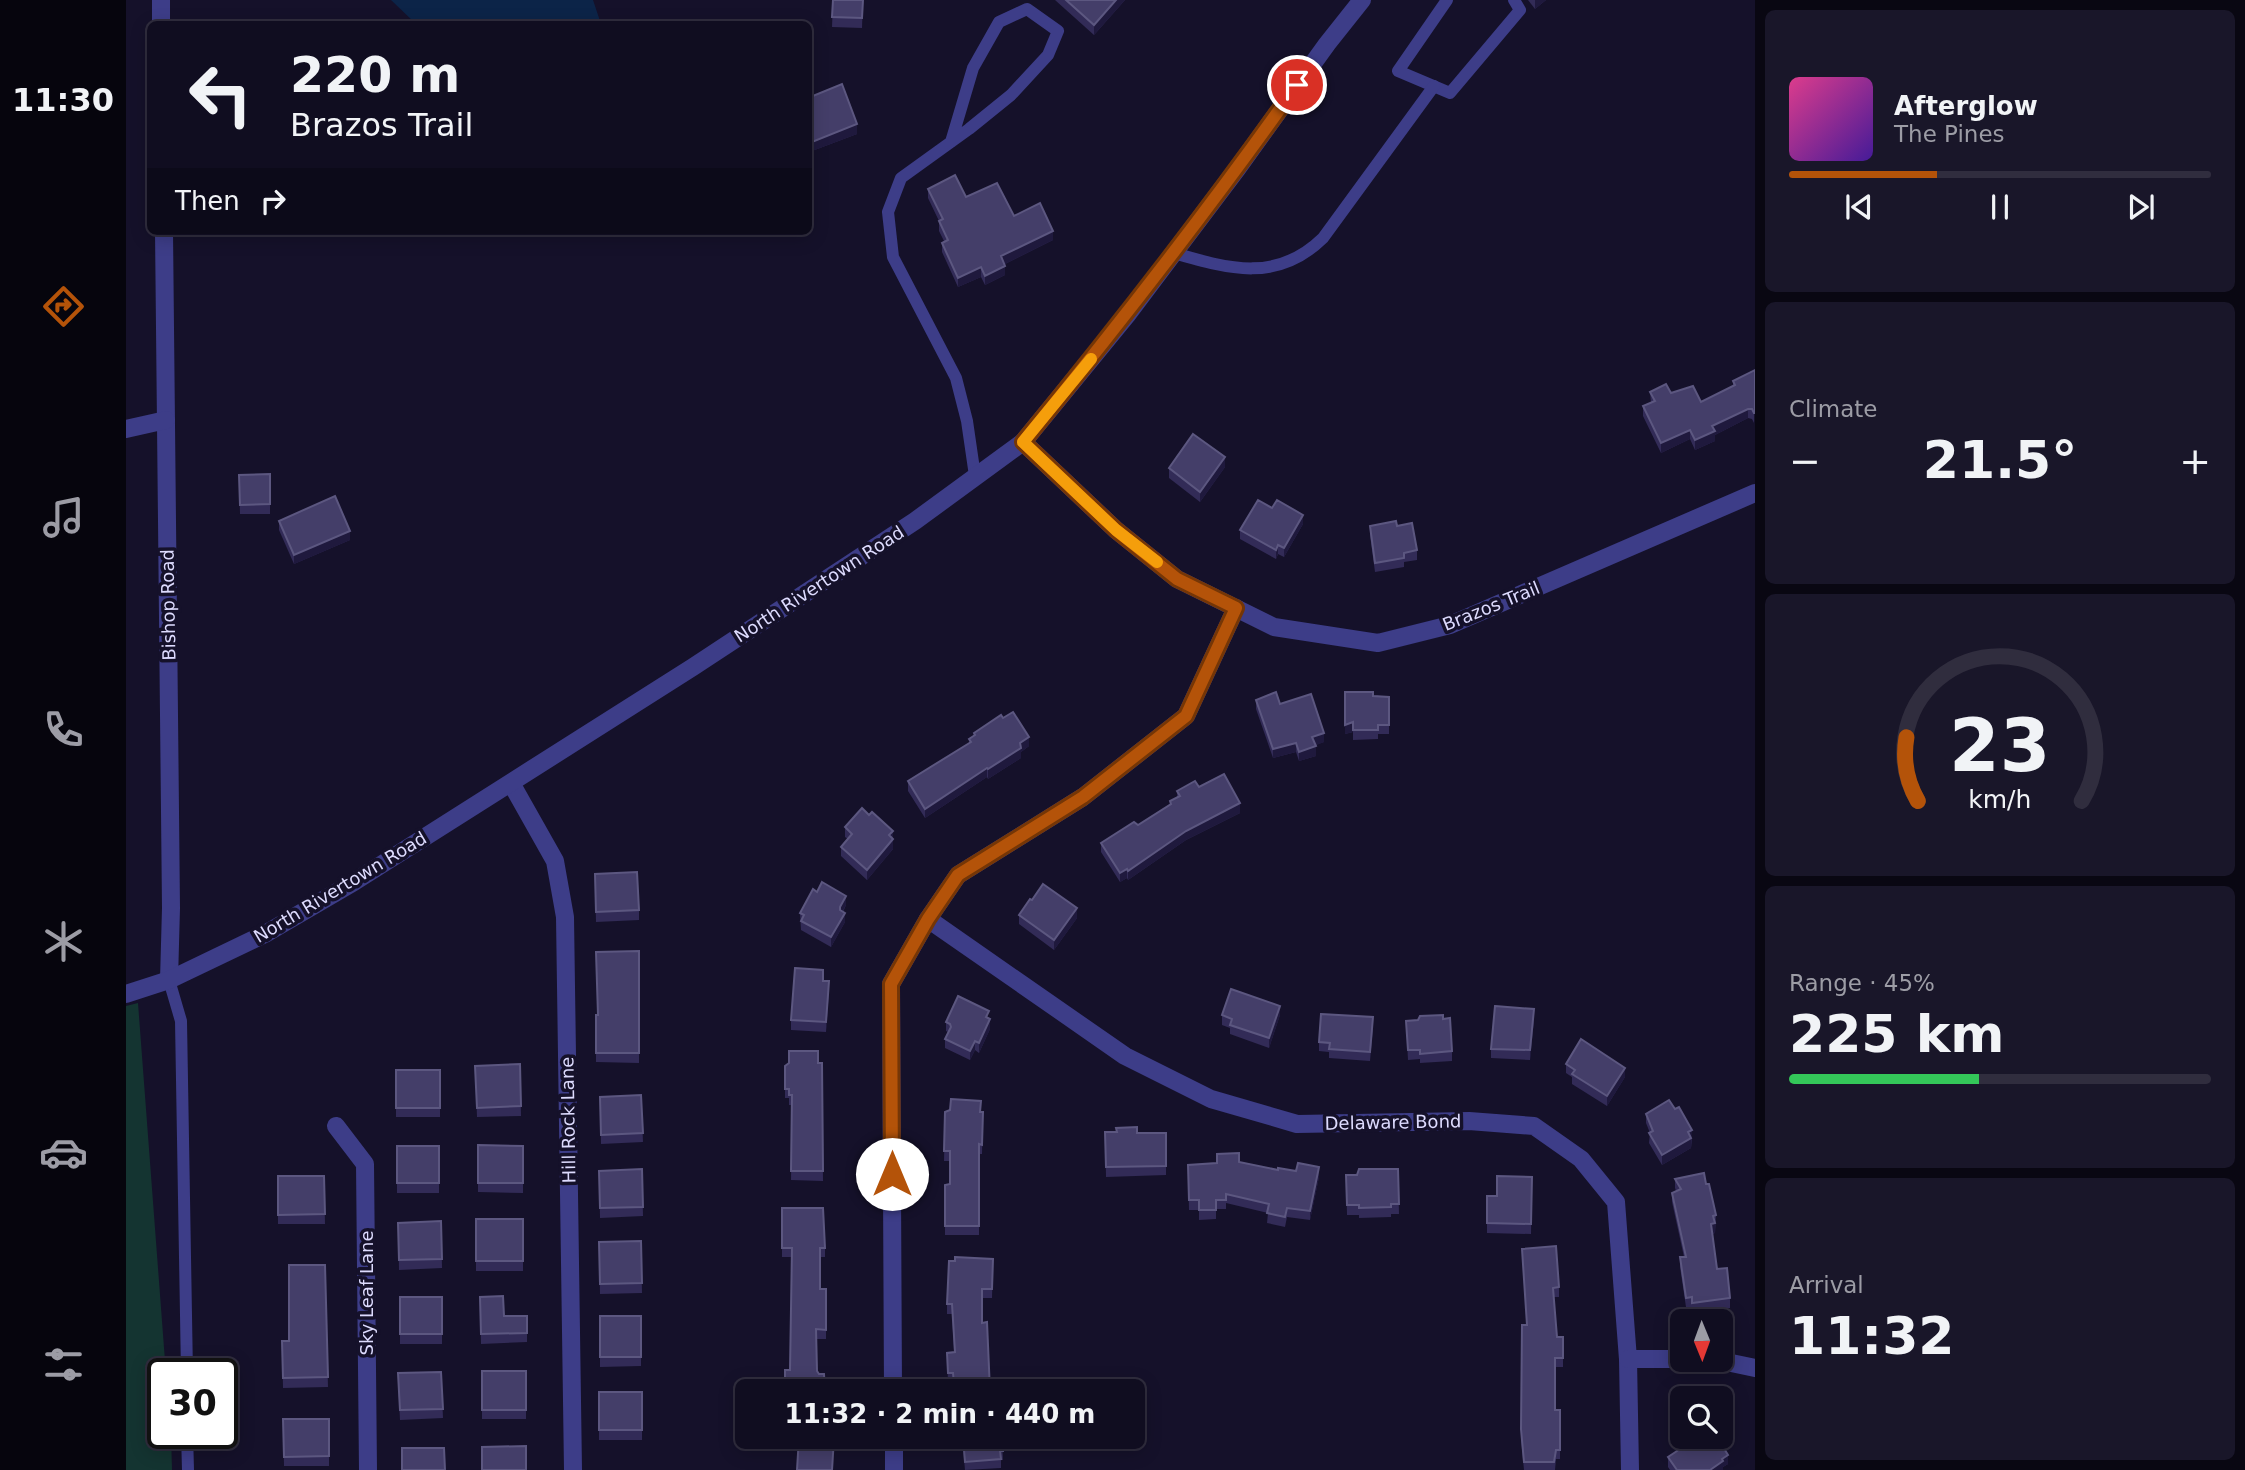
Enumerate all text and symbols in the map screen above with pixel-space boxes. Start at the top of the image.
text: 220 m [290,47,460,104]
icon: left [175,49,266,140]
pin [1267,55,1327,115]
icon: arrive [1278,66,1316,104]
text: 11:30 [12,81,114,119]
text: Afterglow [1894,91,2038,121]
text: Brazos Trail [290,106,473,144]
text: The Pines [1894,121,2005,147]
icon: right [254,182,292,220]
text: Then [175,186,240,216]
icon: previous [1840,188,1878,226]
icon: pause [1981,188,2019,226]
icon: next [2122,188,2160,226]
icon: directions [39,282,88,331]
text: Climate [1789,396,1878,422]
text: 21.5° [1923,430,2077,490]
text: − [1789,439,1821,483]
text: + [2179,439,2211,483]
icon: music [39,493,88,542]
street label: North Rivertown Road [730,521,908,647]
street label: Bishop Road [157,549,179,661]
street label: Brazos Trail [1439,577,1543,635]
text: 23 [1949,703,2051,788]
icon: phone [39,705,88,754]
text: km/h [1968,785,2032,814]
street label: North Rivertown Road [250,827,430,947]
icon: climate [39,917,88,966]
text: Range · 45% [1789,970,1935,996]
text: 225 km [1789,1004,2004,1064]
street label: Hill Rock Lane [556,1057,580,1183]
street label: Delaware Bond [1324,1110,1462,1134]
icon: car [39,1128,88,1177]
position arrow [855,1137,929,1211]
street label: Sky Leaf Lane [356,1231,377,1356]
text: Arrival [1789,1272,1864,1298]
text: 11:32 [1789,1306,1955,1366]
north arrow [1670,1309,1732,1372]
map controls [1670,1309,1733,1449]
icon: filters [39,1340,88,1389]
speed limit sign: 30 [147,1358,238,1449]
button: search [1670,1386,1733,1449]
text: 11:32 · 2 min · 440 m [785,1399,1095,1429]

